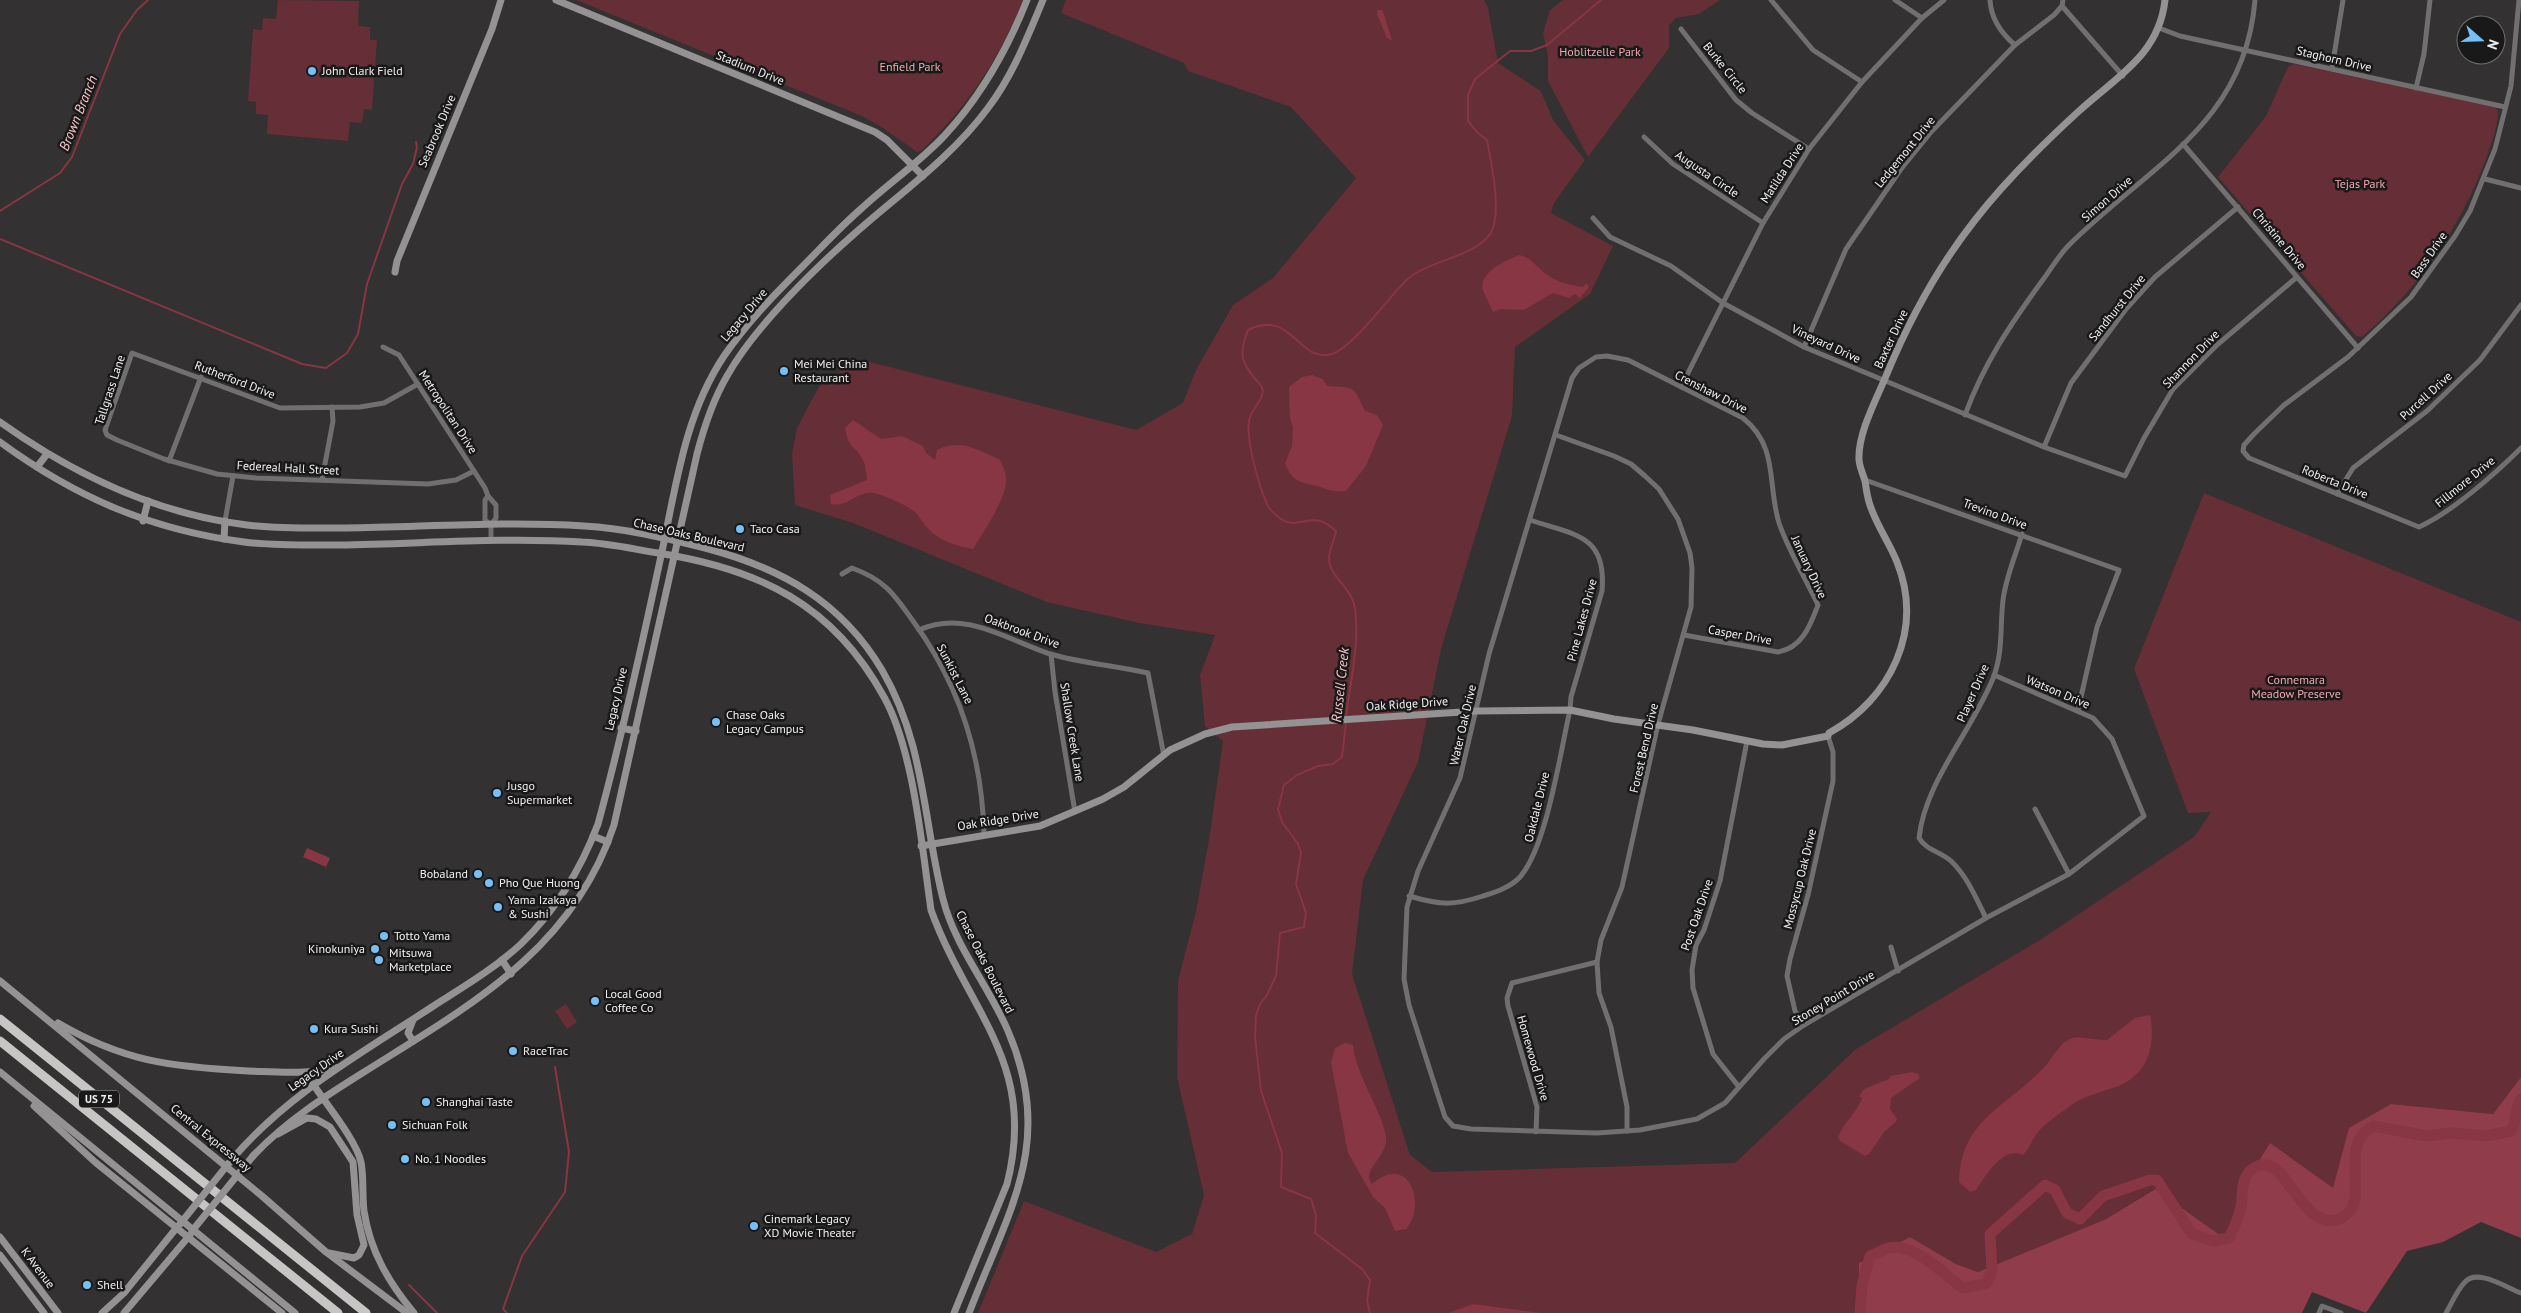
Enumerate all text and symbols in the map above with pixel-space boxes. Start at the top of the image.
north arrow [2456,15,2506,65]
text: N [2483,37,2503,52]
street label: Burke Circle [1700,39,1751,96]
street label: Staghorn Drive [2295,43,2373,74]
park label: Hoblitzelle Park [1559,44,1641,59]
street label: Stadium Drive [714,47,787,88]
park label: Enfield Park [880,59,941,74]
place label: John Clark Field [321,63,403,78]
marker: John Clark Field [306,65,318,77]
water label: Brown Branch [55,73,101,153]
street label: Seabrook Drive [415,92,459,169]
street label: Ledgemont Drive [1871,113,1938,190]
street label: Matilda Drive [1757,140,1807,206]
street label: Augusta Circle [1672,147,1742,200]
street label: Simon Drive [2078,172,2135,225]
park label: Tejas Park [2335,176,2386,191]
street label: Christine Drive [2249,205,2309,273]
street label: Bass Drive [2407,229,2450,281]
street label: Sandhurst Drive [2085,271,2148,344]
street label: Legacy Drive [717,285,770,344]
street label: Baxter Drive [1870,307,1911,371]
street label: Vineyard Drive [1788,321,1863,366]
street label: Shannon Drive [2159,326,2222,391]
street label: Tallgrass Lane [91,353,128,427]
place label: Mei Mei China Restaurant [794,356,867,385]
street label: Rutherford Drive [193,357,278,402]
marker: Mei Mei China Restaurant [778,365,790,377]
street label: Metropolitan Drive [416,367,481,456]
street label: Crenshaw Drive [1672,367,1750,416]
street label: Purcell Drive [2396,368,2455,423]
street label: Fillmore Drive [2432,453,2498,510]
street label: Federeal Hall Street [236,457,340,478]
street label: Roberta Drive [2300,461,2371,502]
street label: Trevino Drive [1961,495,2029,532]
street label: Chase Oaks Boulevard [632,514,746,555]
place label: Taco Casa [750,521,800,536]
marker: Taco Casa [734,523,746,535]
street label: January Drive [1788,532,1831,601]
street label: Pine Lakes Drive [1563,577,1600,663]
street label: Oakbrook Drive [983,610,1062,651]
street label: Casper Drive [1707,622,1773,647]
street label: Sunkist Lane [934,641,977,706]
water label: Russell Creek [1327,646,1353,723]
street label: Player Drive [1953,661,1992,724]
street label: Legacy Drive [601,666,630,732]
street label: Watson Drive [2024,671,2092,712]
park label: Connemara Meadow Preserve [2251,672,2341,701]
street label: Shallow Creek Lane [1057,681,1088,782]
street label: Water Oak Drive [1446,683,1479,767]
street label: Oak Ridge Drive [1365,693,1448,714]
street label: Forest Bend Drive [1626,702,1661,794]
place label: Chase Oaks Legacy Campus [726,707,804,736]
marker: Chase Oaks Legacy Campus [710,716,722,728]
street label: Oakdale Drive [1521,770,1553,844]
place label: Jusgo Supermarket [506,778,572,807]
marker: Jusgo Supermarket [491,787,503,799]
street label: Oak Ridge Drive [956,806,1040,833]
street label: Mossycup Oak Drive [1780,827,1819,931]
place label: Bobaland [420,866,468,881]
marker: Bobaland [472,868,484,880]
place label: Pho Que Huong [499,875,580,890]
marker: Pho Que Huong [483,877,495,889]
street label: Post Oak Drive [1677,877,1716,953]
place label: Yama Izakaya & Sushi [508,892,577,921]
marker: Yama Izakaya & Sushi [492,901,504,913]
street label: Chase Oaks Boulevard [953,908,1018,1016]
place label: Totto Yama [394,928,450,943]
marker: Totto Yama [378,930,390,942]
place label: Kinokuniya [308,941,365,956]
marker: Kinokuniya [369,943,381,955]
place label: Mitsuwa Marketplace [389,945,451,974]
marker: Mitsuwa Marketplace [373,954,385,966]
street label: Stoney Point Drive [1789,967,1877,1028]
place label: Local Good Coffee Co [605,986,662,1015]
marker: Local Good Coffee Co [589,995,601,1007]
street label: Homewood Drive [1514,1013,1553,1102]
place label: Kura Sushi [324,1021,378,1036]
marker: Kura Sushi [308,1023,320,1035]
place label: RaceTrac [523,1043,569,1058]
street label: Legacy Drive [285,1045,346,1094]
marker: RaceTrac [507,1045,519,1057]
road number: US 75 [79,1090,119,1108]
place label: Shanghai Taste [436,1094,513,1109]
marker: Shanghai Taste [420,1096,432,1108]
street label: Central Expressway [168,1100,255,1175]
place label: Sichuan Folk [402,1117,468,1132]
marker: Sichuan Folk [386,1119,398,1131]
place label: No. 1 Noodles [415,1151,486,1166]
marker: No. 1 Noodles [399,1153,411,1165]
place label: Cinemark Legacy XD Movie Theater [764,1211,856,1240]
marker: Cinemark Legacy XD Movie Theater [748,1220,760,1232]
street label: K Avenue [18,1244,59,1291]
place label: Shell [97,1277,124,1292]
marker: Shell [81,1279,93,1291]

